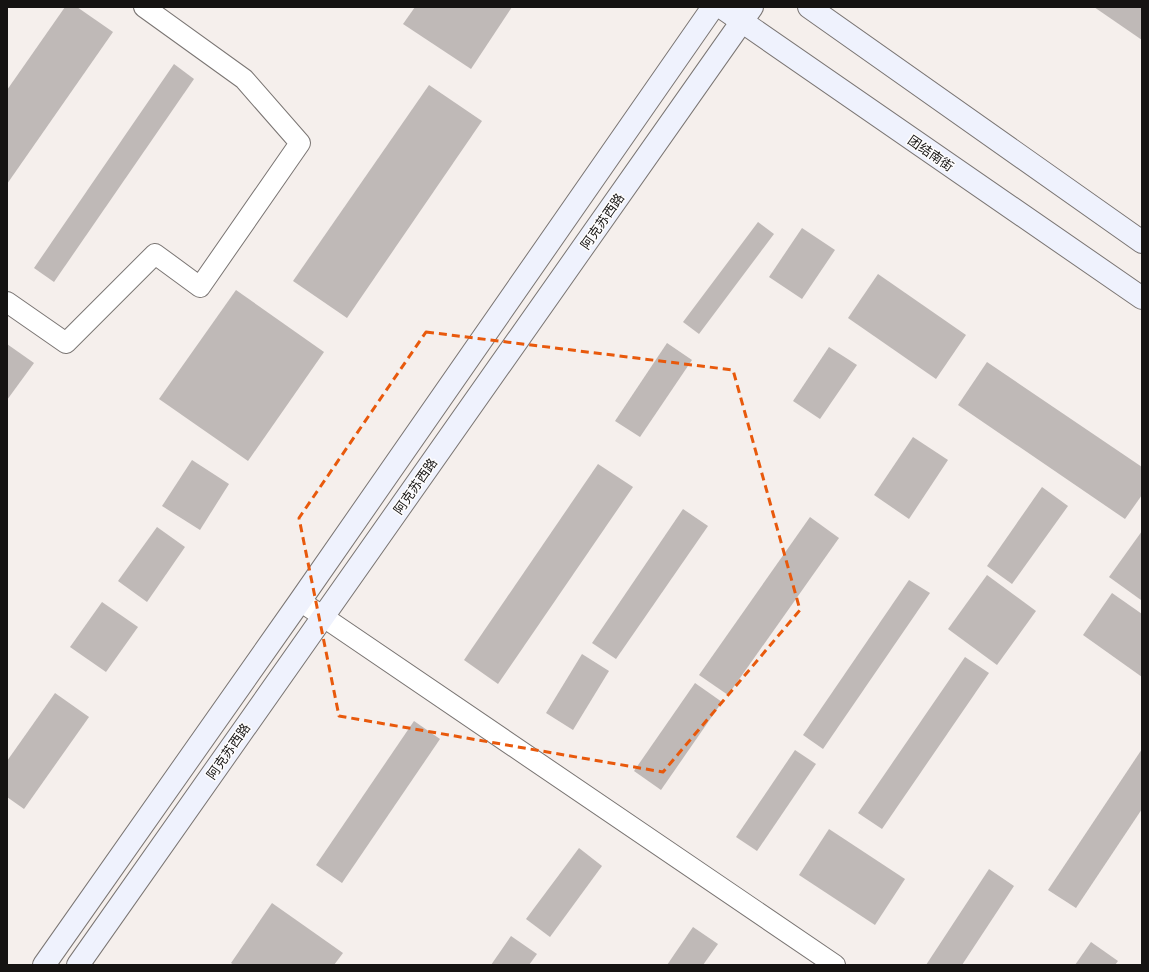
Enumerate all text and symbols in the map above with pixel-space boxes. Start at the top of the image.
street label: 团结南街 [905,132,957,174]
street label: 阿克苏西路 [577,190,627,252]
street label: 阿克苏西路 [390,455,440,517]
street label: 阿克苏西路 [203,720,253,782]

